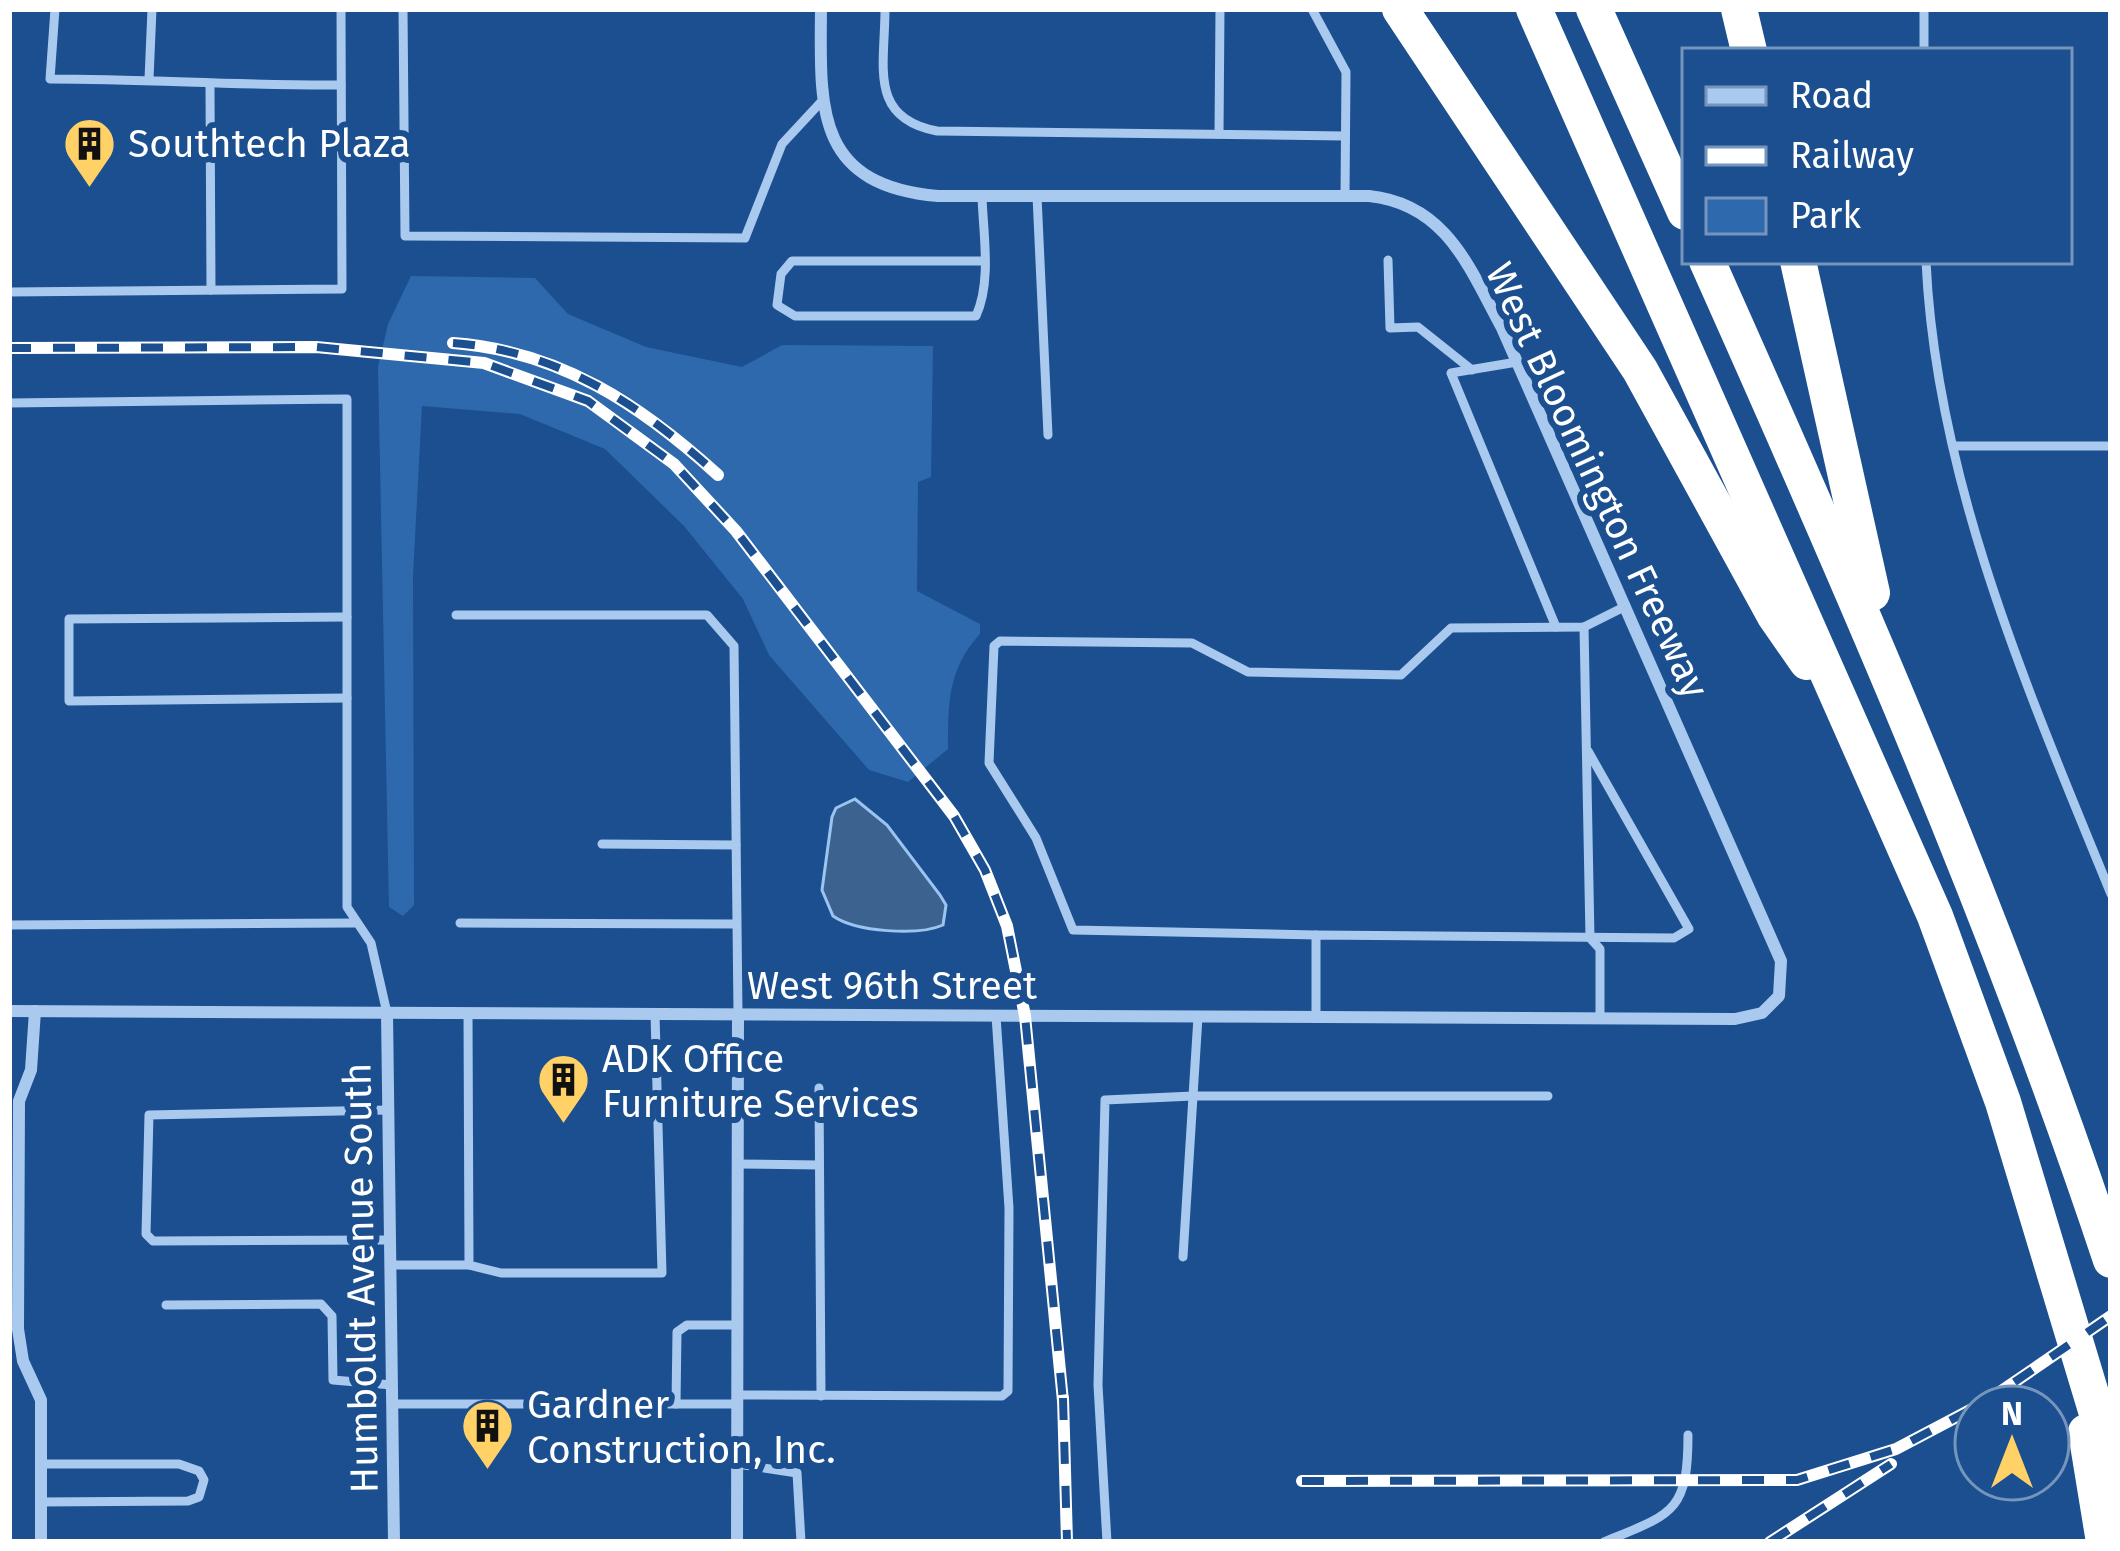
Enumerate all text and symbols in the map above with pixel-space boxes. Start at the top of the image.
legend [1682,48,2072,264]
text: Road [1790,74,1873,118]
building icon: Southtech Plaza [61,115,117,189]
place label: Southtech Plaza [128,121,411,167]
text: Railway [1790,134,1914,178]
text: Park [1790,194,1861,238]
street label: West Bloomington Freeway [1476,256,1718,705]
street label: West 96th Street [747,963,1038,1009]
place label: ADK Office Furniture Services [602,1036,919,1127]
building icon: ADK Office Furniture Services [535,1052,591,1126]
street label: Humboldt Avenue South [334,1062,388,1494]
place label: Gardner Construction, Inc. [527,1382,836,1473]
north arrow [1952,1383,2072,1503]
text: N [2001,1394,2023,1434]
building icon: Gardner Construction, Inc. [460,1398,516,1472]

